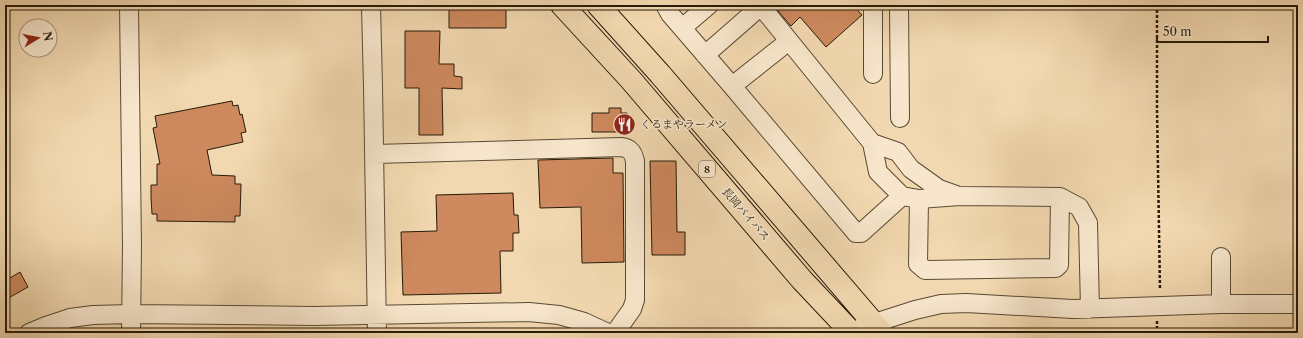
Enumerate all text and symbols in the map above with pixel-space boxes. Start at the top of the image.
north arrow [18,18,58,58]
scale bar [1157,18,1268,44]
text: 50 m [1163,24,1192,39]
text: N [40,30,56,43]
restaurant icon: くるまやラーメン [611,111,637,137]
place label: くるまやラーメン [640,117,727,131]
road number: 8 [699,161,715,177]
street label: 長岡バイパス [719,185,773,243]

